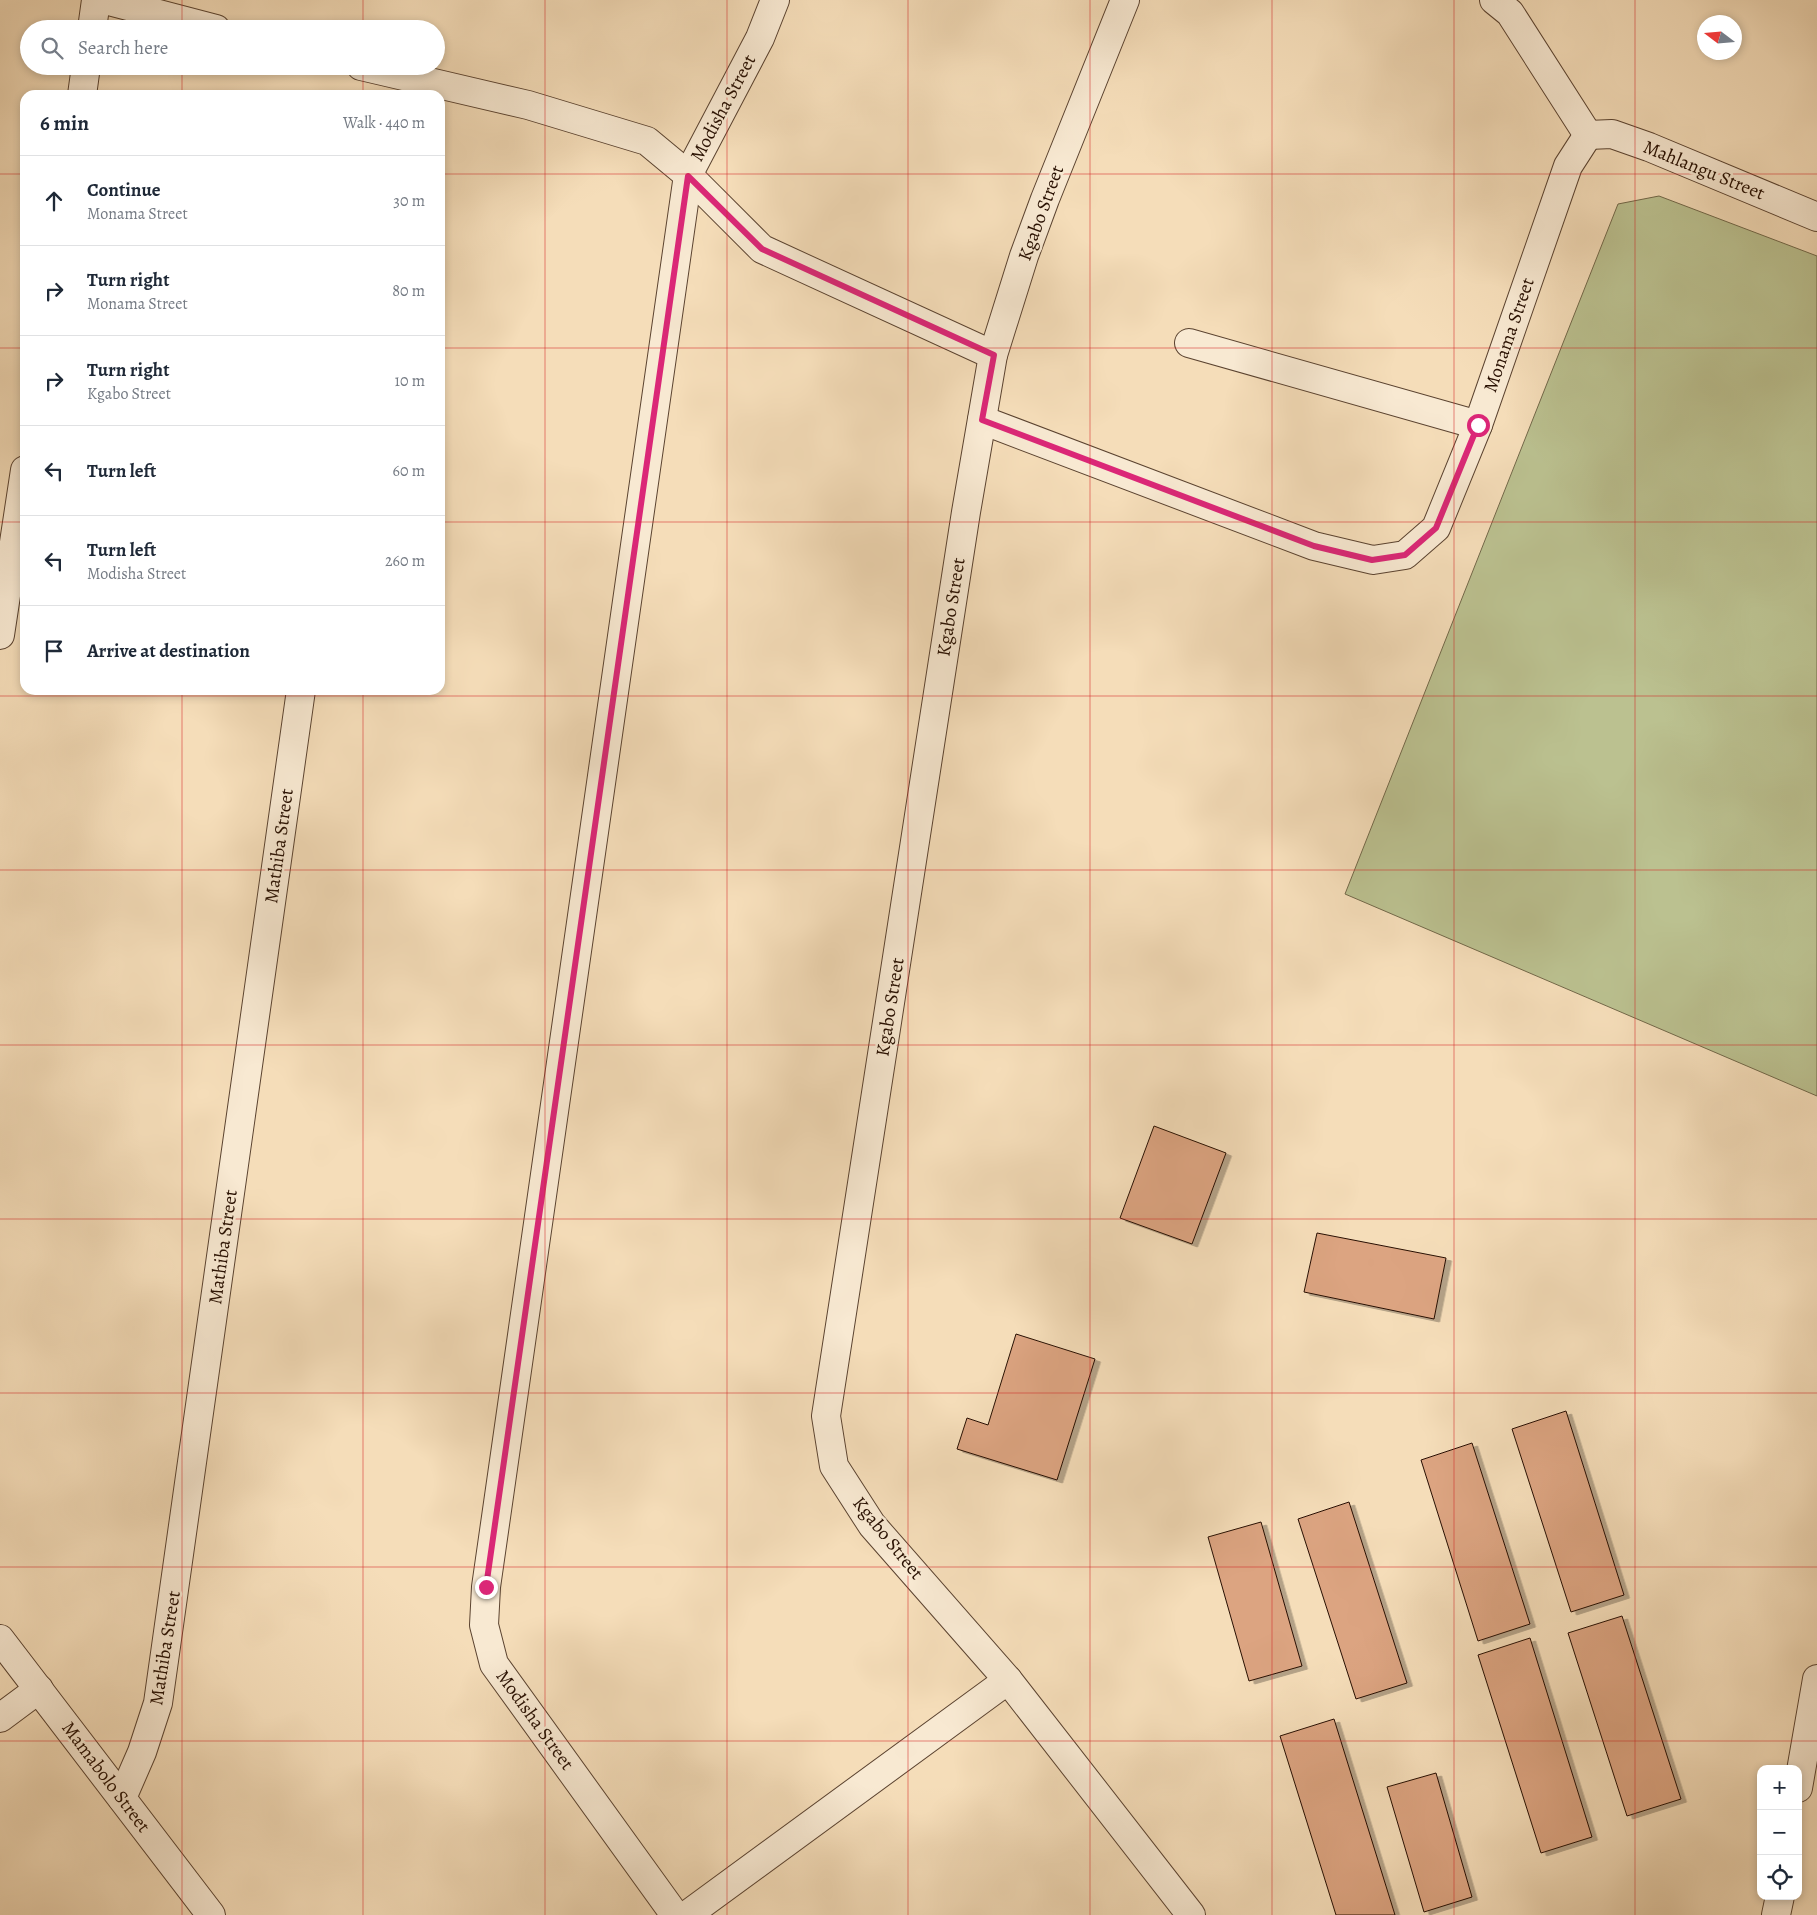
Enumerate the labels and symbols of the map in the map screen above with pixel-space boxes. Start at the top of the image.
north arrow [1697,15,1742,60]
street label: Modisha Street [684,50,762,166]
street label: Mahlangu Street [1639,134,1769,206]
street label: Kgabo Street [1012,162,1070,264]
street label: Monama Street [1477,274,1541,396]
route start [1467,414,1490,437]
street label: Kgabo Street [930,556,972,658]
street label: Mathiba Street [258,787,300,905]
street label: Kgabo Street [869,956,911,1058]
street label: Mathiba Street [202,1188,244,1306]
street label: Kgabo Street [847,1491,929,1585]
route end [475,1576,498,1599]
street label: Mathiba Street [143,1589,187,1707]
street label: Modisha Street [490,1665,580,1775]
street label: Mamabolo Street [56,1716,156,1838]

